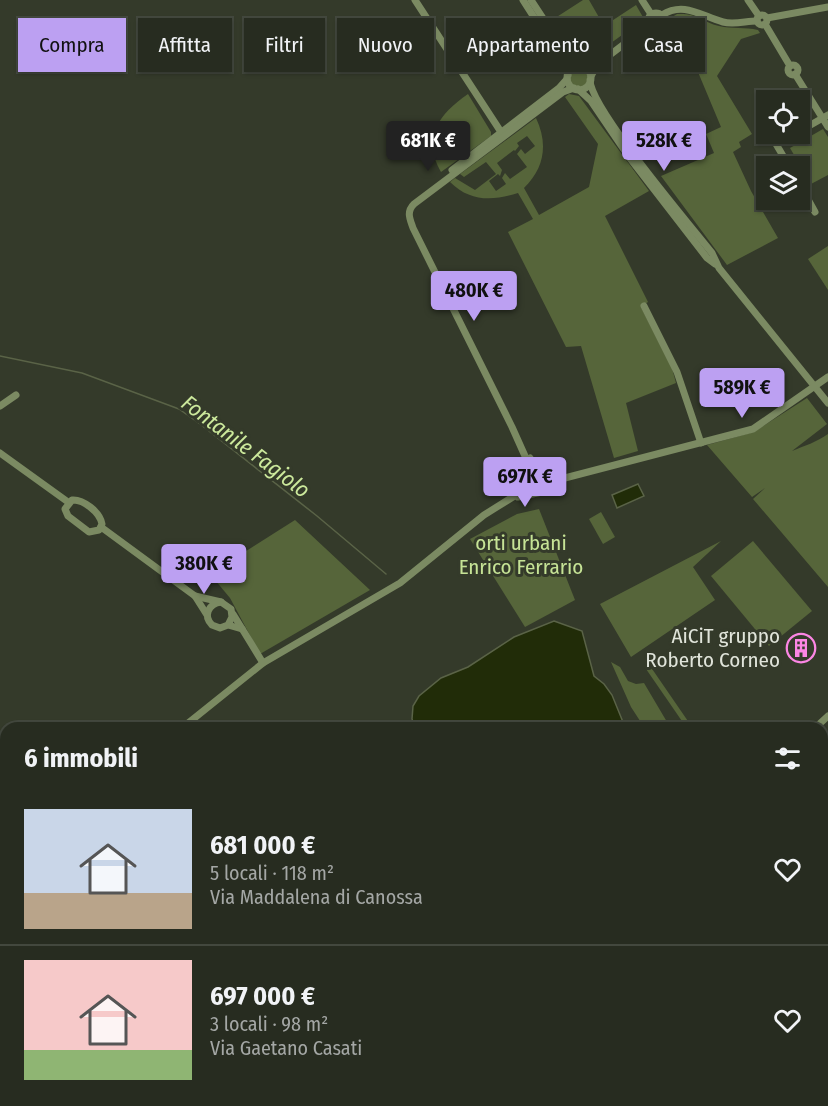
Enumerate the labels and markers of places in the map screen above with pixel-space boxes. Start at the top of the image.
pin: 681K € [379,121,477,172]
pin: 528K € [615,121,713,172]
pin: 480K € [425,271,523,322]
pin: 589K € [693,368,791,419]
pin: 697K € [476,457,574,508]
pin: 380K € [155,544,253,595]
place label: AiCiT gruppo Roberto Corneo [645,623,780,673]
building icon: AiCiT gruppo Roberto Corneo [785,632,817,664]

